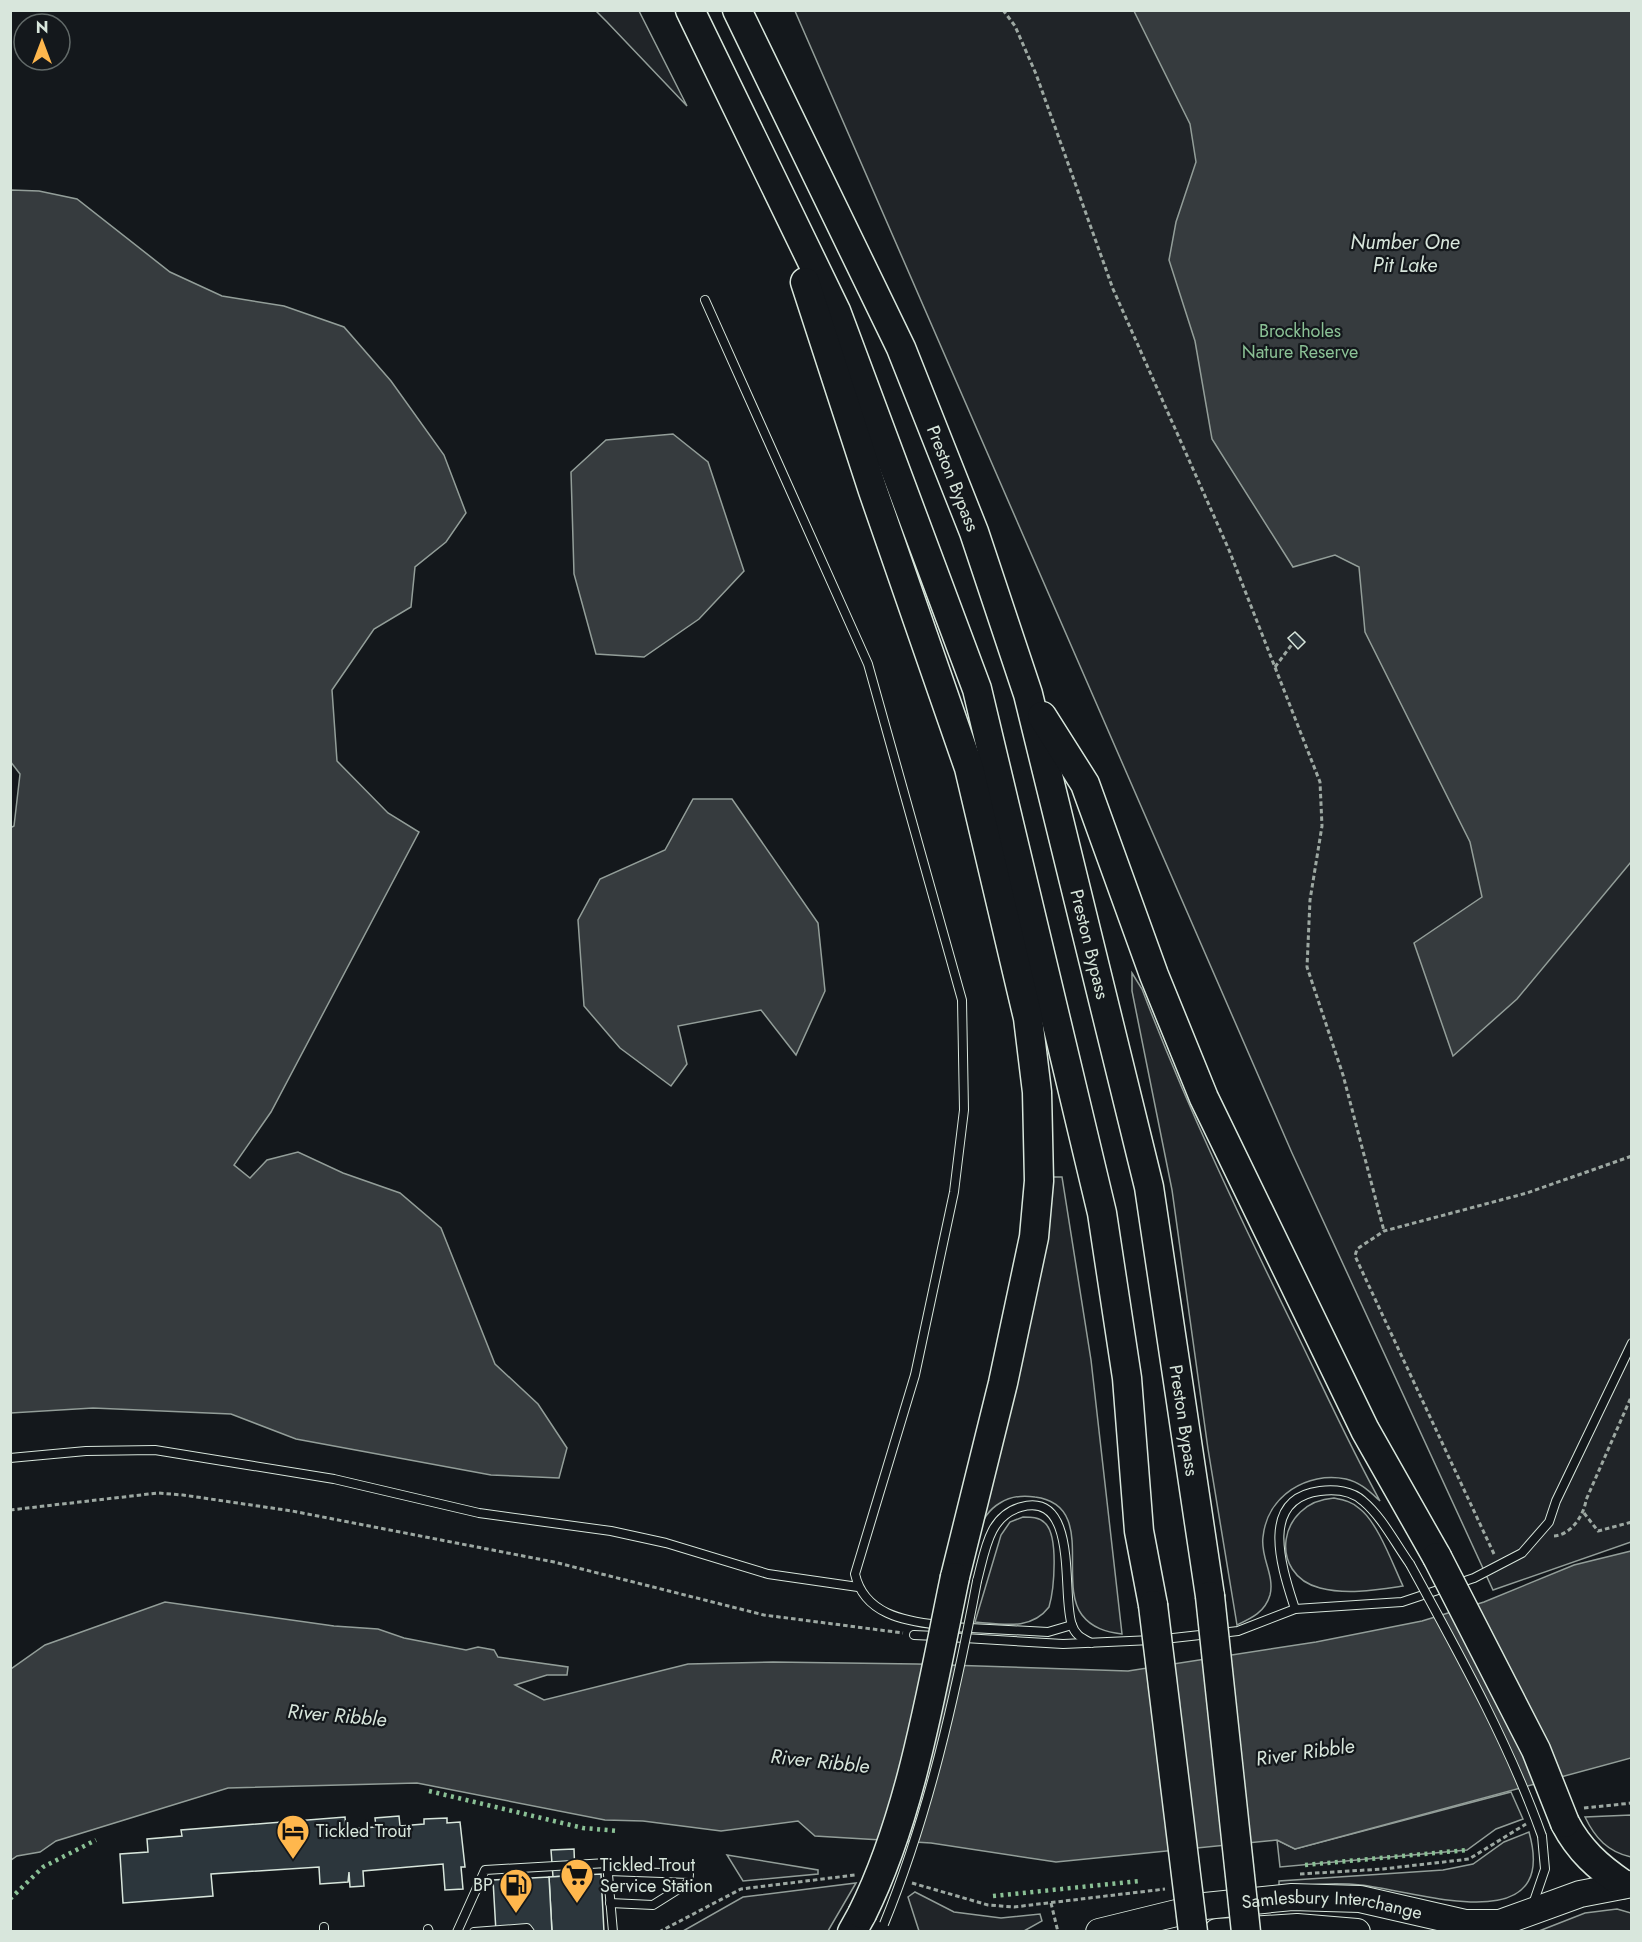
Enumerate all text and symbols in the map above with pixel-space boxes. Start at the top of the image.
north arrow [12,12,72,72]
text: N [36,16,48,39]
water label: Number One Pit Lake [1350,228,1460,280]
park label: Brockholes Nature Reserve [1242,318,1358,365]
street label: Preston Bypass [920,421,986,535]
street label: Preston Bypass [1063,886,1115,1002]
street label: Preston Bypass [1163,1363,1205,1478]
water label: River Ribble [286,1697,388,1734]
water label: River Ribble [1254,1731,1356,1774]
water label: River Ribble [769,1742,871,1781]
hotel icon: Tickled Trout [275,1813,311,1860]
place label: Tickled Trout [316,1818,412,1844]
place label: Tickled Trout Service Station [600,1852,713,1899]
supermarket icon: Tickled Trout Service Station [559,1857,595,1904]
fuel station icon: BP [498,1867,534,1914]
place label: BP [473,1872,493,1898]
street label: Samlesbury Interchange [1240,1884,1425,1926]

